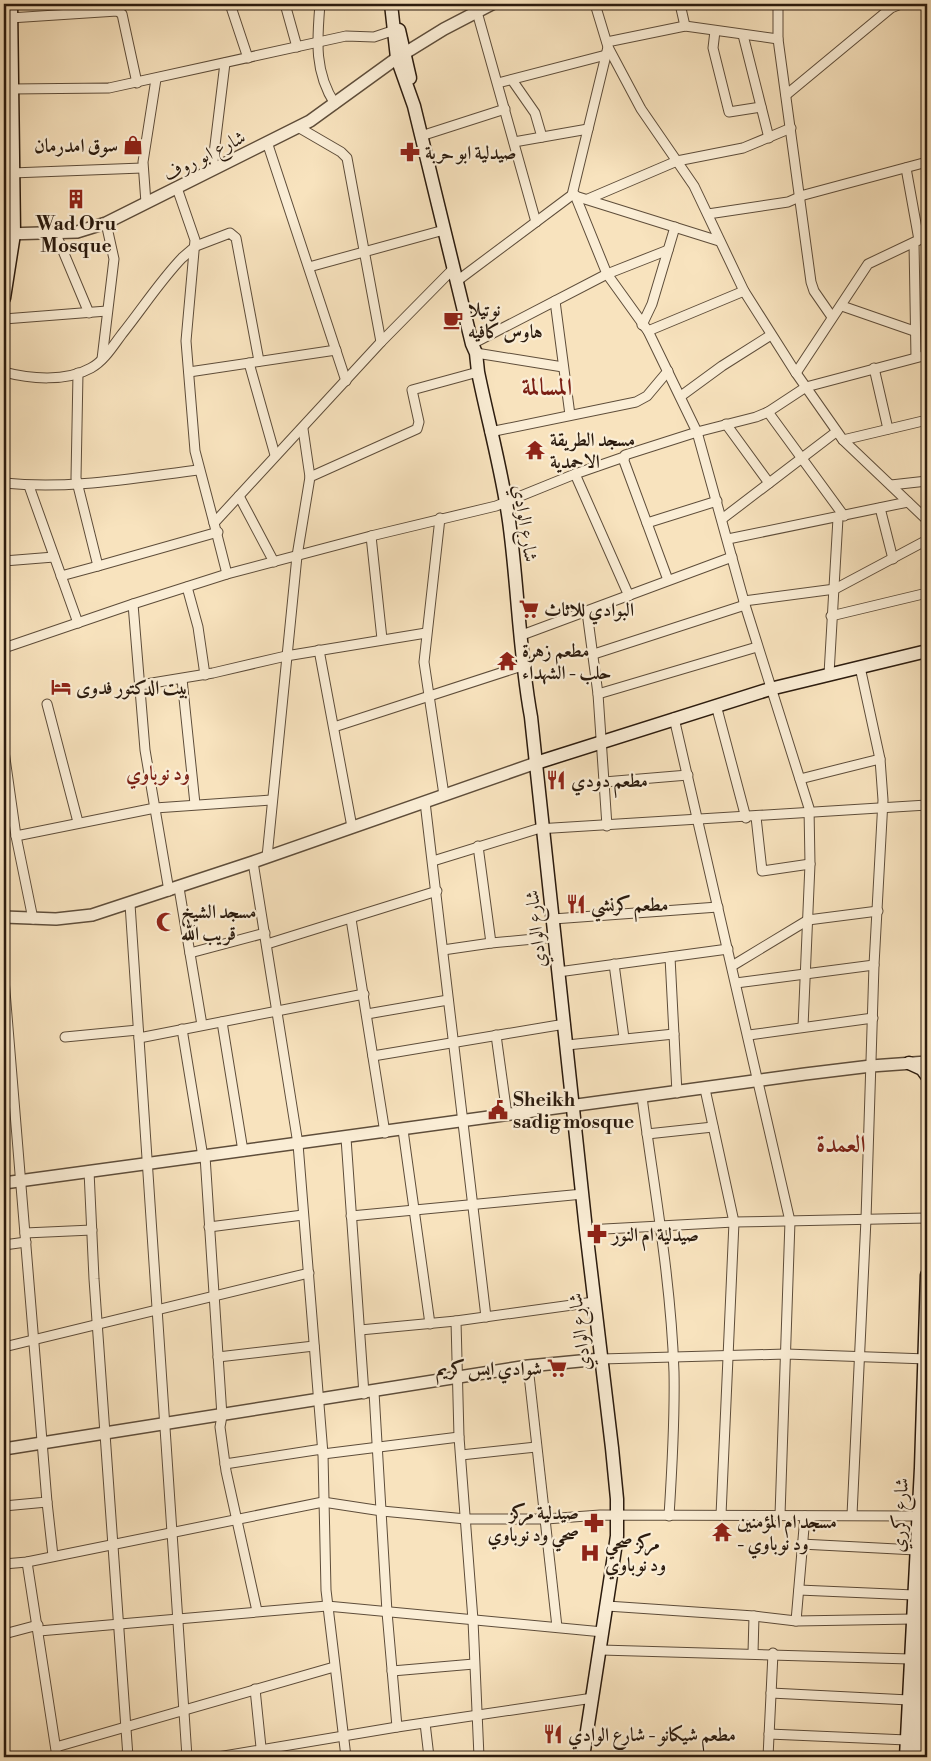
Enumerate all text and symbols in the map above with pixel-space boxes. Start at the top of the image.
street label: شارع ابو روف [159,125,251,189]
place label: سوق امدرمان [34,134,118,158]
shop icon: سوق امدرمان [122,134,144,156]
pharmacy icon: صيدلية ابو حربة [399,141,421,163]
place label: صيدلية ابو حربة [425,141,516,165]
building icon: Wad Oru Mosque [65,188,87,210]
place label: Wad Oru Mosque [35,212,117,258]
place label: نوتيلا هاوس كافيه [468,298,543,344]
cafe icon: نوتيلا هاوس كافيه [442,309,464,331]
district label: المسالمة [522,373,572,403]
place label: مسجد الطريقة الاحمدية [550,428,635,474]
temple icon: مسجد الطريقة الاحمدية [524,439,546,461]
street label: شارع الوادي [504,483,543,564]
supermarket icon: البوادي للاثاث [518,598,540,620]
place label: البوادي للاثاث [544,598,634,625]
place label: مطعم زهرة حلب - الشهداء [522,639,611,685]
temple icon: مطعم زهرة حلب - الشهداء [496,650,518,672]
hotel icon: بيت الدكتور فدوى [50,676,72,698]
place label: بيت الدكتور فدوى [76,676,188,700]
district label: ود نوباوي [126,762,190,790]
restaurant icon: مطعم دودي [545,769,567,791]
place label: مطعم دودي [571,769,648,798]
street label: شارع الوادي [520,888,555,969]
restaurant icon: مطعم كرنشي [565,893,587,915]
place label: مطعم كرنشي [591,893,668,922]
place label: مسجد الشيخ قريب الله [181,900,256,946]
mosque icon: مسجد الشيخ قريب الله [155,911,177,933]
place label: Sheikh sadig mosque [513,1088,634,1134]
public building icon: Sheikh sadig mosque [487,1099,509,1121]
district label: العمدة [816,1130,866,1160]
pharmacy icon: صيدلية ام النور [586,1223,608,1245]
place label: صيدلية ام النور [610,1223,699,1252]
street label: شارع الوادي [563,1291,600,1372]
place label: شوادي ايس كريم [436,1357,542,1385]
supermarket icon: شوادي ايس كريم [546,1357,568,1379]
street label: شارع كرري [886,1477,917,1553]
place label: صيدلية مركز صحي ود نوباوي [487,1501,579,1552]
place label: مسجد ام المؤمنين - ود نوباوي [737,1510,837,1559]
pharmacy icon: صيدلية مركز صحي ود نوباوي [583,1512,605,1534]
temple icon: مسجد ام المؤمنين - ود نوباوي [711,1521,733,1543]
place label: مركز صحي ود نوباوي [605,1531,666,1580]
hospital icon: مركز صحي ود نوباوي [579,1542,601,1564]
restaurant icon: مطعم شيكانو - شارع الوادي [542,1723,564,1745]
place label: مطعم شيكانو - شارع الوادي [568,1723,736,1752]

